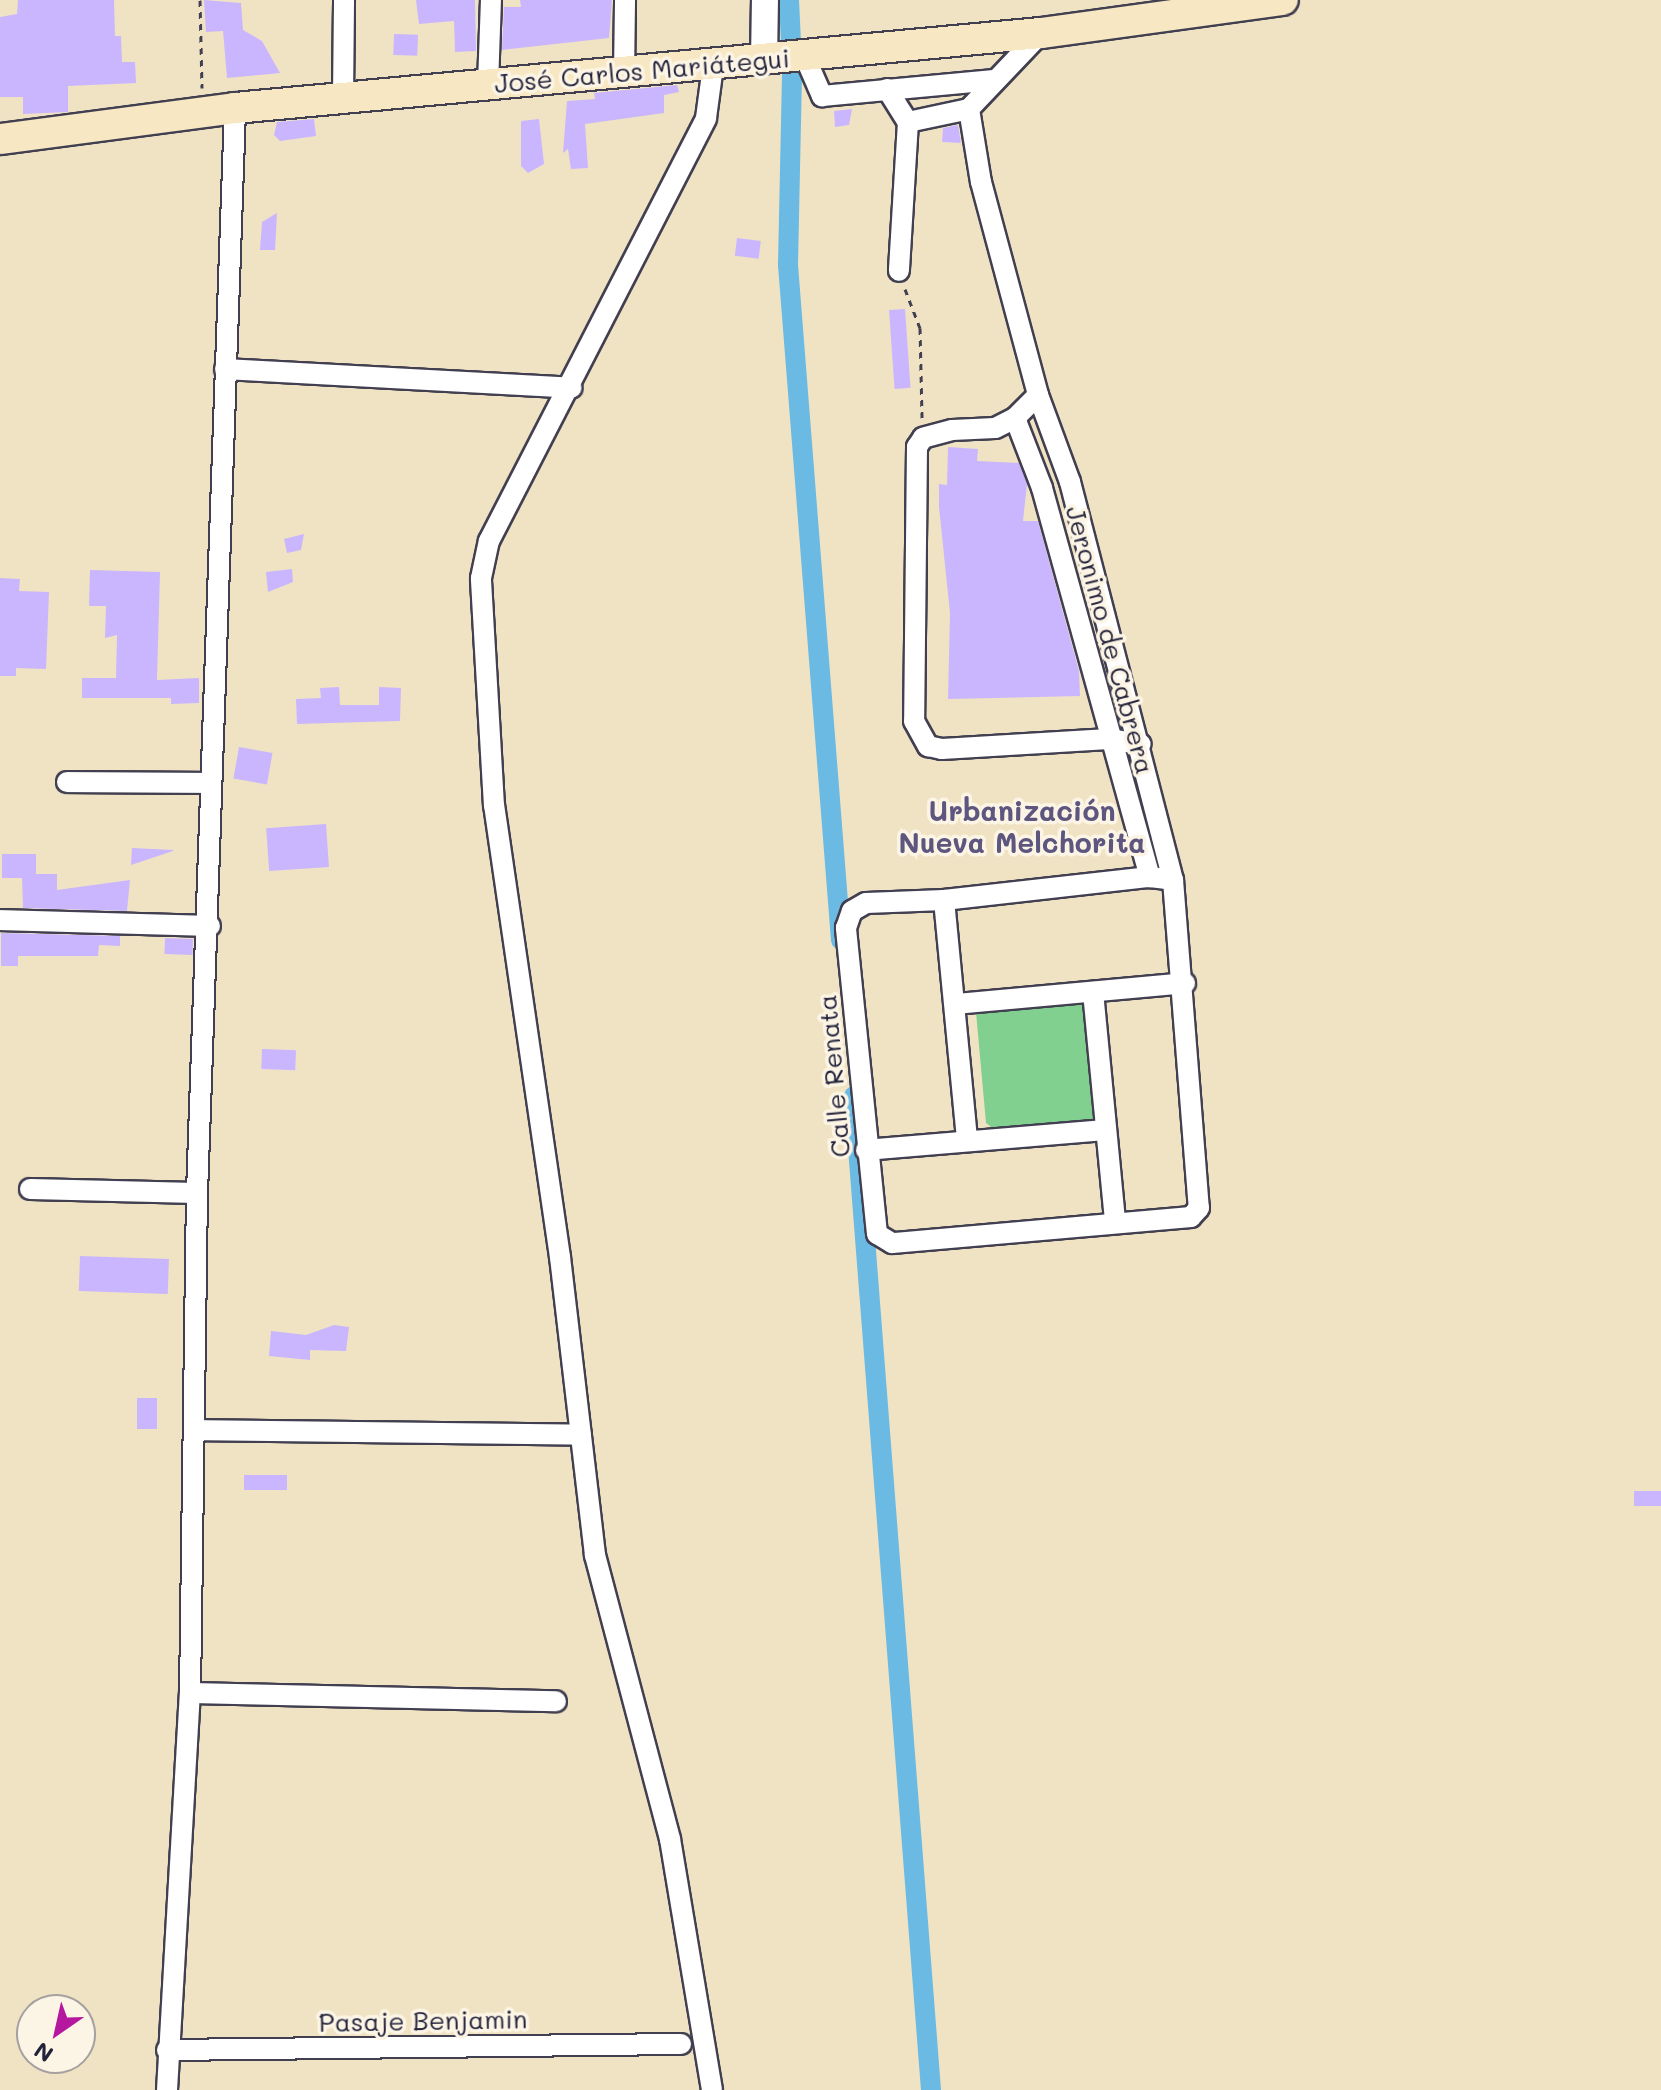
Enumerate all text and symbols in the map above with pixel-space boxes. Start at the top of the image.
street label: José Carlos Mariátegui [493,43,791,99]
street label: Jeronimo de Cabrera [1059,503,1161,777]
district label: Urbanización Nueva Melchorita [898,793,1146,859]
street label: Calle Renata [811,993,857,1159]
north arrow [16,1994,96,2074]
street label: Pasaje Benjamin [318,2004,528,2038]
text: N [28,2036,58,2069]

